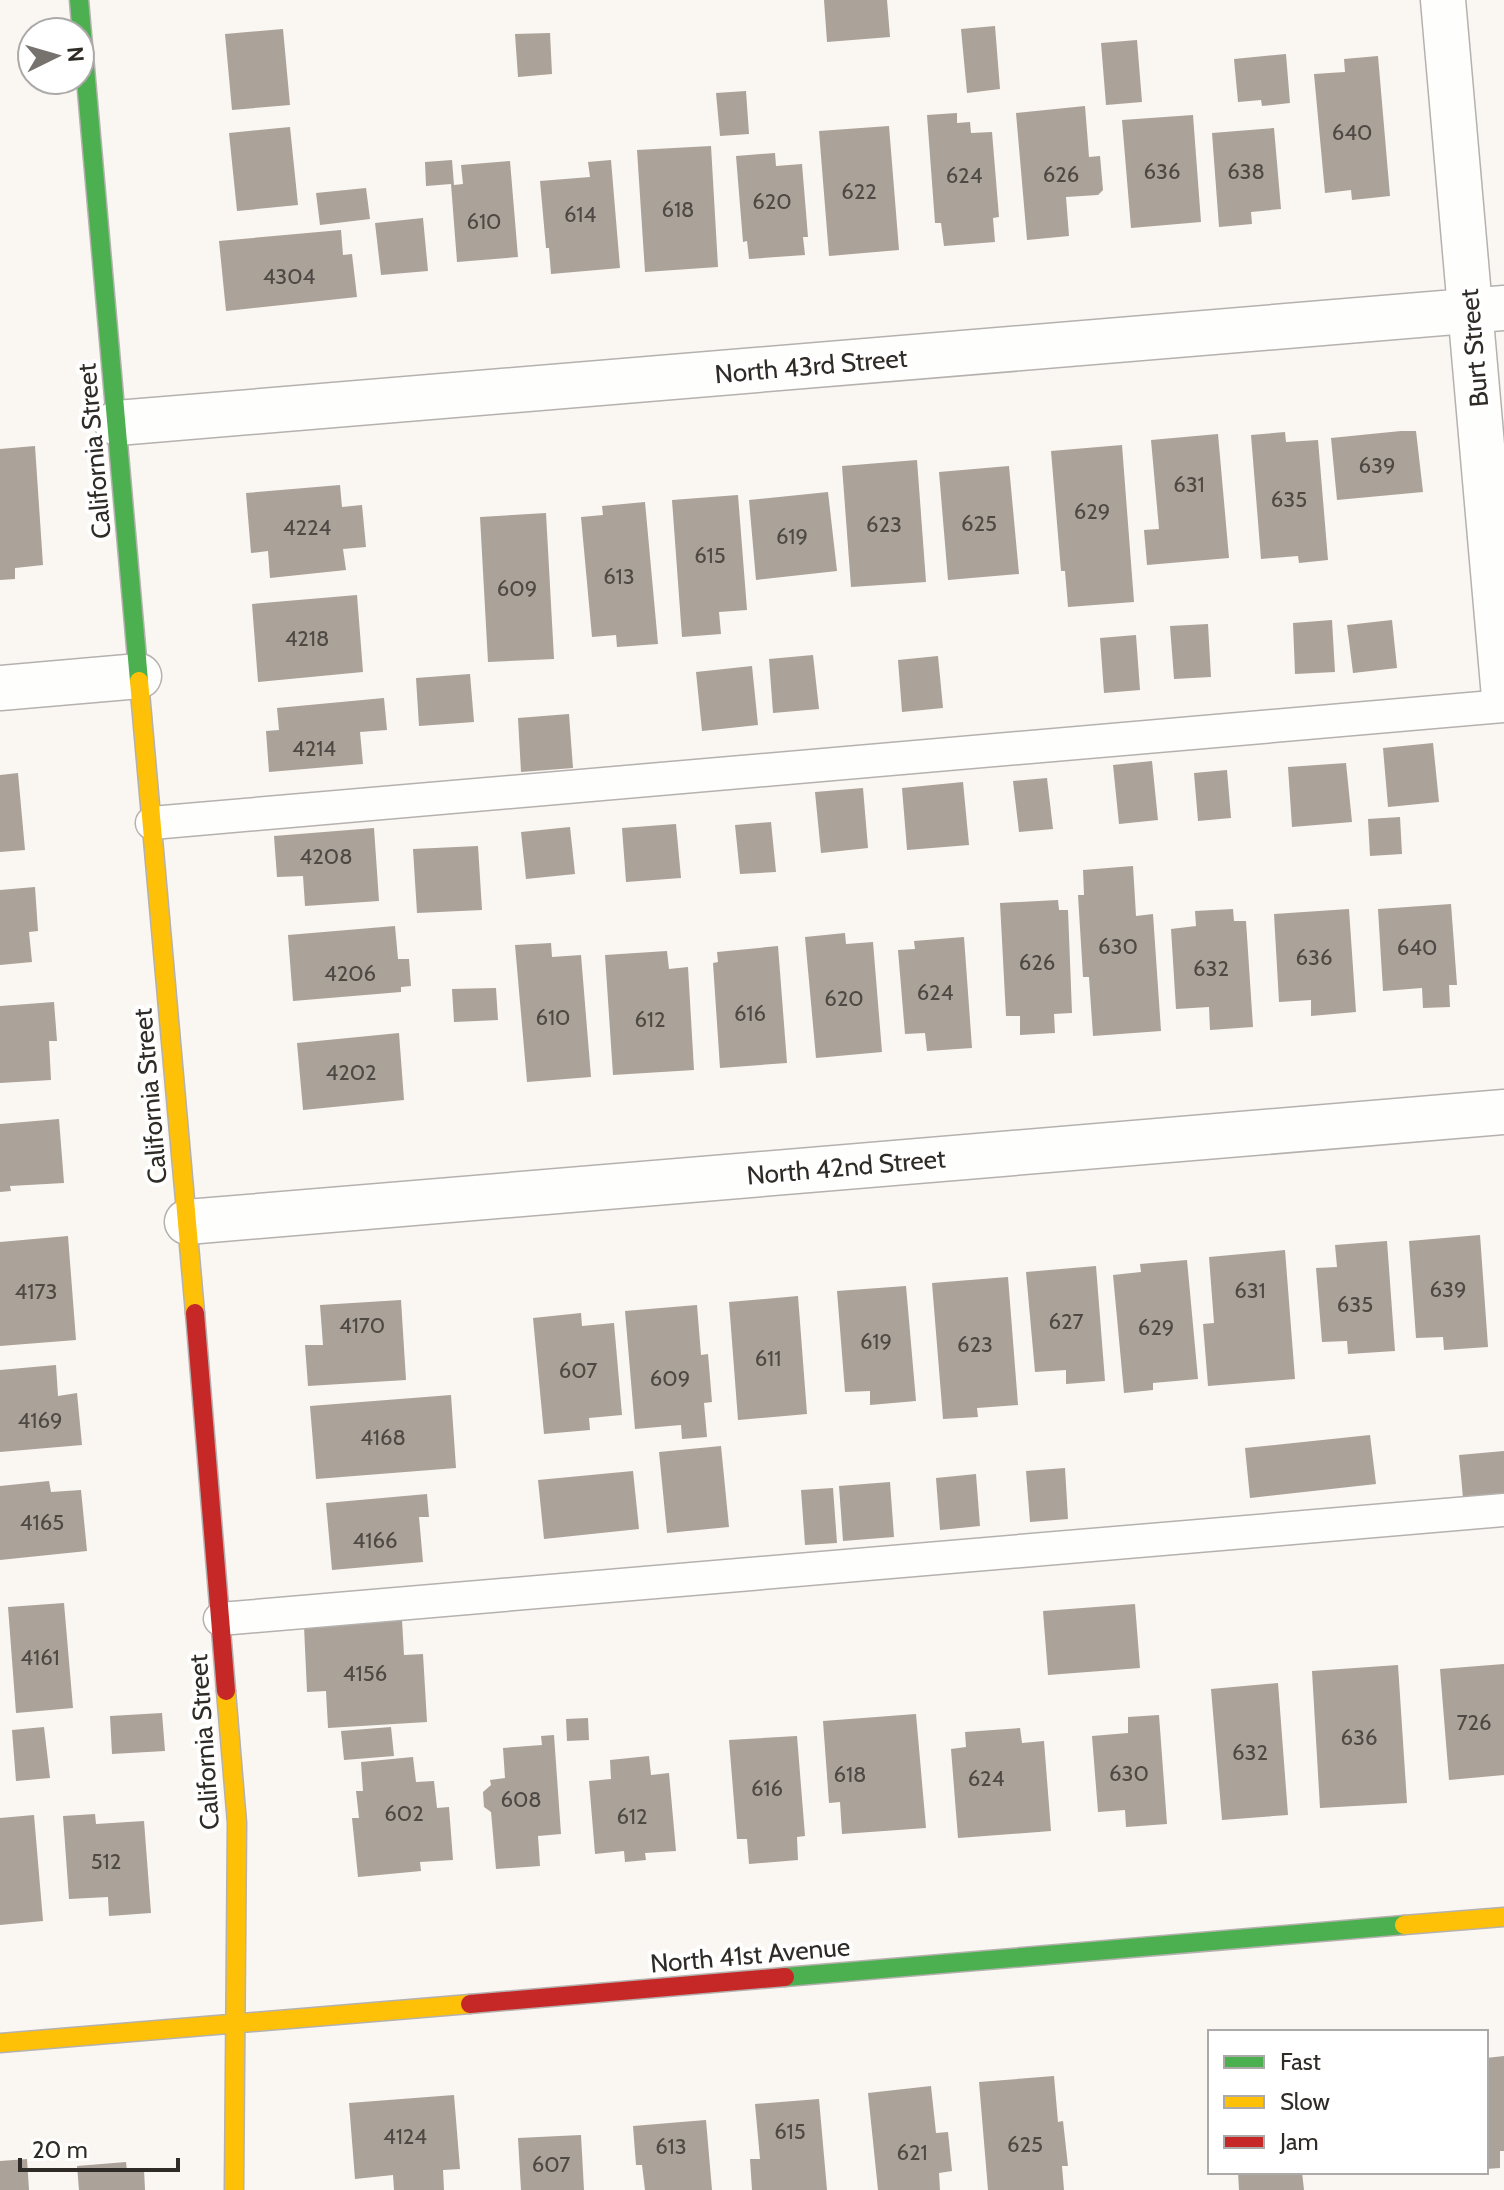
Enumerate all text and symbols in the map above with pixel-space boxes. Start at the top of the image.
north arrow [16,16,96,96]
text: N [61,45,90,63]
house number: 640 [1332,119,1372,146]
house number: 636 [1144,158,1180,185]
house number: 638 [1227,158,1265,185]
house number: 626 [1043,161,1079,188]
house number: 624 [946,162,983,189]
house number: 622 [841,178,877,205]
house number: 620 [752,188,792,215]
house number: 618 [662,196,694,223]
house number: 614 [564,201,596,228]
house number: 610 [467,208,501,235]
house number: 4304 [263,263,316,290]
street label: Burt Street [1453,287,1495,409]
street label: North 43rd Street [713,342,909,390]
street label: California Street [70,362,118,540]
house number: 639 [1359,452,1395,479]
house number: 631 [1173,471,1205,498]
house number: 635 [1271,486,1307,513]
house number: 629 [1074,498,1110,525]
house number: 625 [961,510,997,537]
house number: 623 [866,511,902,538]
house number: 4224 [283,514,332,541]
house number: 619 [776,523,808,550]
house number: 615 [694,542,726,569]
house number: 613 [603,563,635,590]
house number: 609 [497,575,537,602]
house number: 4218 [285,625,329,652]
house number: 4214 [292,735,336,762]
house number: 4208 [300,843,352,870]
house number: 630 [1098,933,1138,960]
house number: 640 [1397,934,1437,961]
house number: 636 [1296,944,1332,971]
house number: 626 [1019,949,1055,976]
house number: 632 [1193,955,1229,982]
house number: 4206 [324,960,376,987]
house number: 624 [917,979,954,1006]
house number: 620 [824,985,864,1012]
house number: 616 [734,1000,766,1027]
house number: 610 [536,1004,570,1031]
house number: 612 [634,1006,666,1033]
street label: California Street [126,1007,174,1185]
house number: 4202 [325,1059,377,1086]
street label: North 42nd Street [745,1142,947,1192]
house number: 639 [1430,1276,1466,1303]
house number: 631 [1234,1277,1266,1304]
house number: 4173 [15,1278,57,1305]
house number: 635 [1337,1291,1373,1318]
house number: 627 [1048,1308,1084,1335]
house number: 4170 [339,1312,385,1339]
house number: 629 [1138,1314,1174,1341]
house number: 619 [860,1328,892,1355]
house number: 623 [957,1331,993,1358]
house number: 611 [755,1345,781,1372]
house number: 607 [559,1357,597,1384]
house number: 609 [650,1365,690,1392]
house number: 4169 [18,1407,62,1434]
house number: 4168 [360,1424,406,1451]
house number: 4165 [20,1509,64,1536]
house number: 4166 [353,1527,397,1554]
house number: 4161 [20,1644,60,1671]
street label: California Street [182,1653,226,1831]
house number: 4156 [343,1660,387,1687]
house number: 726 [1456,1709,1492,1736]
house number: 636 [1341,1724,1377,1751]
house number: 632 [1232,1739,1268,1766]
house number: 630 [1109,1760,1149,1787]
house number: 618 [834,1761,866,1788]
house number: 624 [968,1765,1005,1792]
house number: 616 [751,1775,783,1802]
house number: 608 [500,1786,542,1813]
house number: 602 [384,1800,424,1827]
house number: 612 [616,1803,648,1830]
house number: 512 [91,1848,121,1875]
street label: North 41st Avenue [649,1930,851,1980]
legend [1208,2030,1488,2174]
text: Fast [1280,2047,1321,2076]
text: Slow [1280,2087,1330,2116]
house number: 615 [774,2118,806,2145]
scale bar [20,2122,178,2172]
house number: 4124 [383,2123,427,2150]
text: Jam [1279,2127,1318,2156]
house number: 625 [1007,2131,1043,2158]
house number: 613 [655,2133,687,2160]
text: 20 m [32,2135,88,2164]
house number: 621 [896,2139,928,2166]
house number: 607 [532,2151,570,2178]

